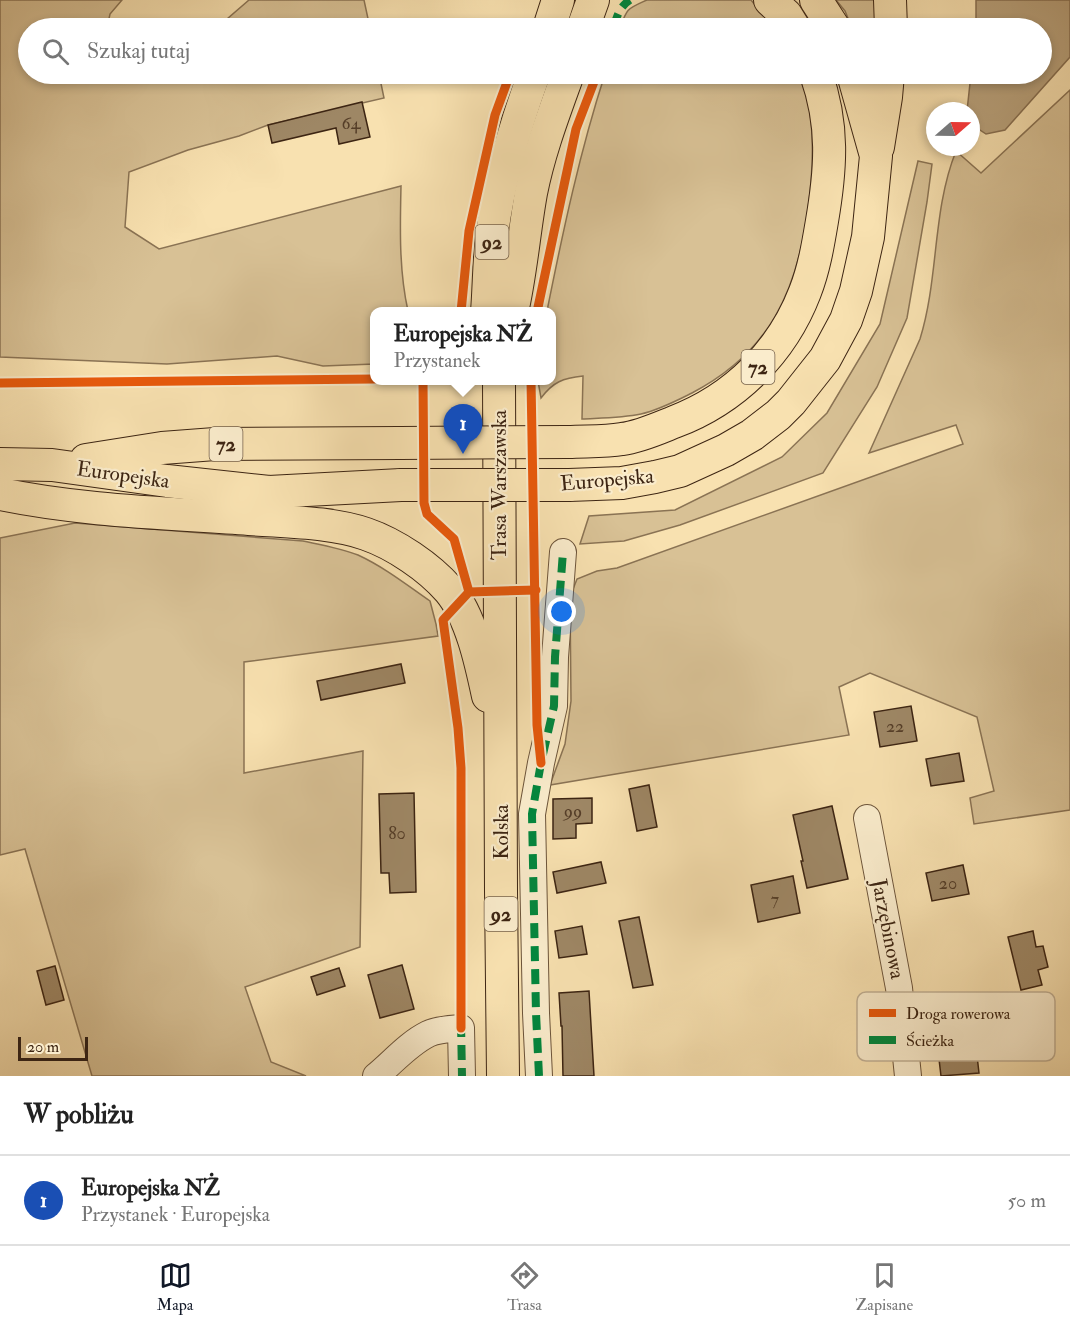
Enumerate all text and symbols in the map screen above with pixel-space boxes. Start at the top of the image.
search box [18,18,1052,84]
icon: search [39,35,72,68]
text: Szukaj tutaj [87,37,190,65]
north arrow [926,102,980,156]
house number: 64 [342,112,362,135]
road number: 92 [476,225,508,259]
popup [370,307,556,385]
text: Europejska NŻ [393,320,533,348]
text: Przystanek [393,348,481,373]
road number: 72 [742,350,774,384]
pin: 1 [444,404,482,454]
street label: Trasa Warszawska [486,409,513,560]
road number: 72 [210,427,242,461]
street label: Europejska [75,455,172,495]
street label: Europejska [559,462,655,498]
your location [547,597,576,626]
house number: 22 [886,715,904,738]
house number: 99 [562,800,582,823]
street label: Kolska [488,804,515,860]
house number: 80 [388,822,406,845]
house number: 20 [939,872,957,895]
street label: Jarzębinowa [865,876,911,982]
house number: 7 [771,888,779,911]
road number: 92 [484,897,518,931]
legend [857,992,1055,1061]
text: Droga rowerowa [906,1004,1011,1024]
text: Ścieżka [906,1031,954,1051]
scale bar [18,1034,88,1062]
text: 20 m [27,1037,59,1057]
text: W pobliżu [24,1099,134,1131]
text: Europejska NŻ [81,1174,220,1202]
text: 1 [40,1188,47,1213]
text: 50 m [1007,1188,1046,1213]
text: Przystanek · Europejska [81,1202,270,1227]
tab: Mapa [157,1259,193,1315]
tab: Trasa [507,1259,542,1315]
tab: Zapisane [855,1259,913,1315]

